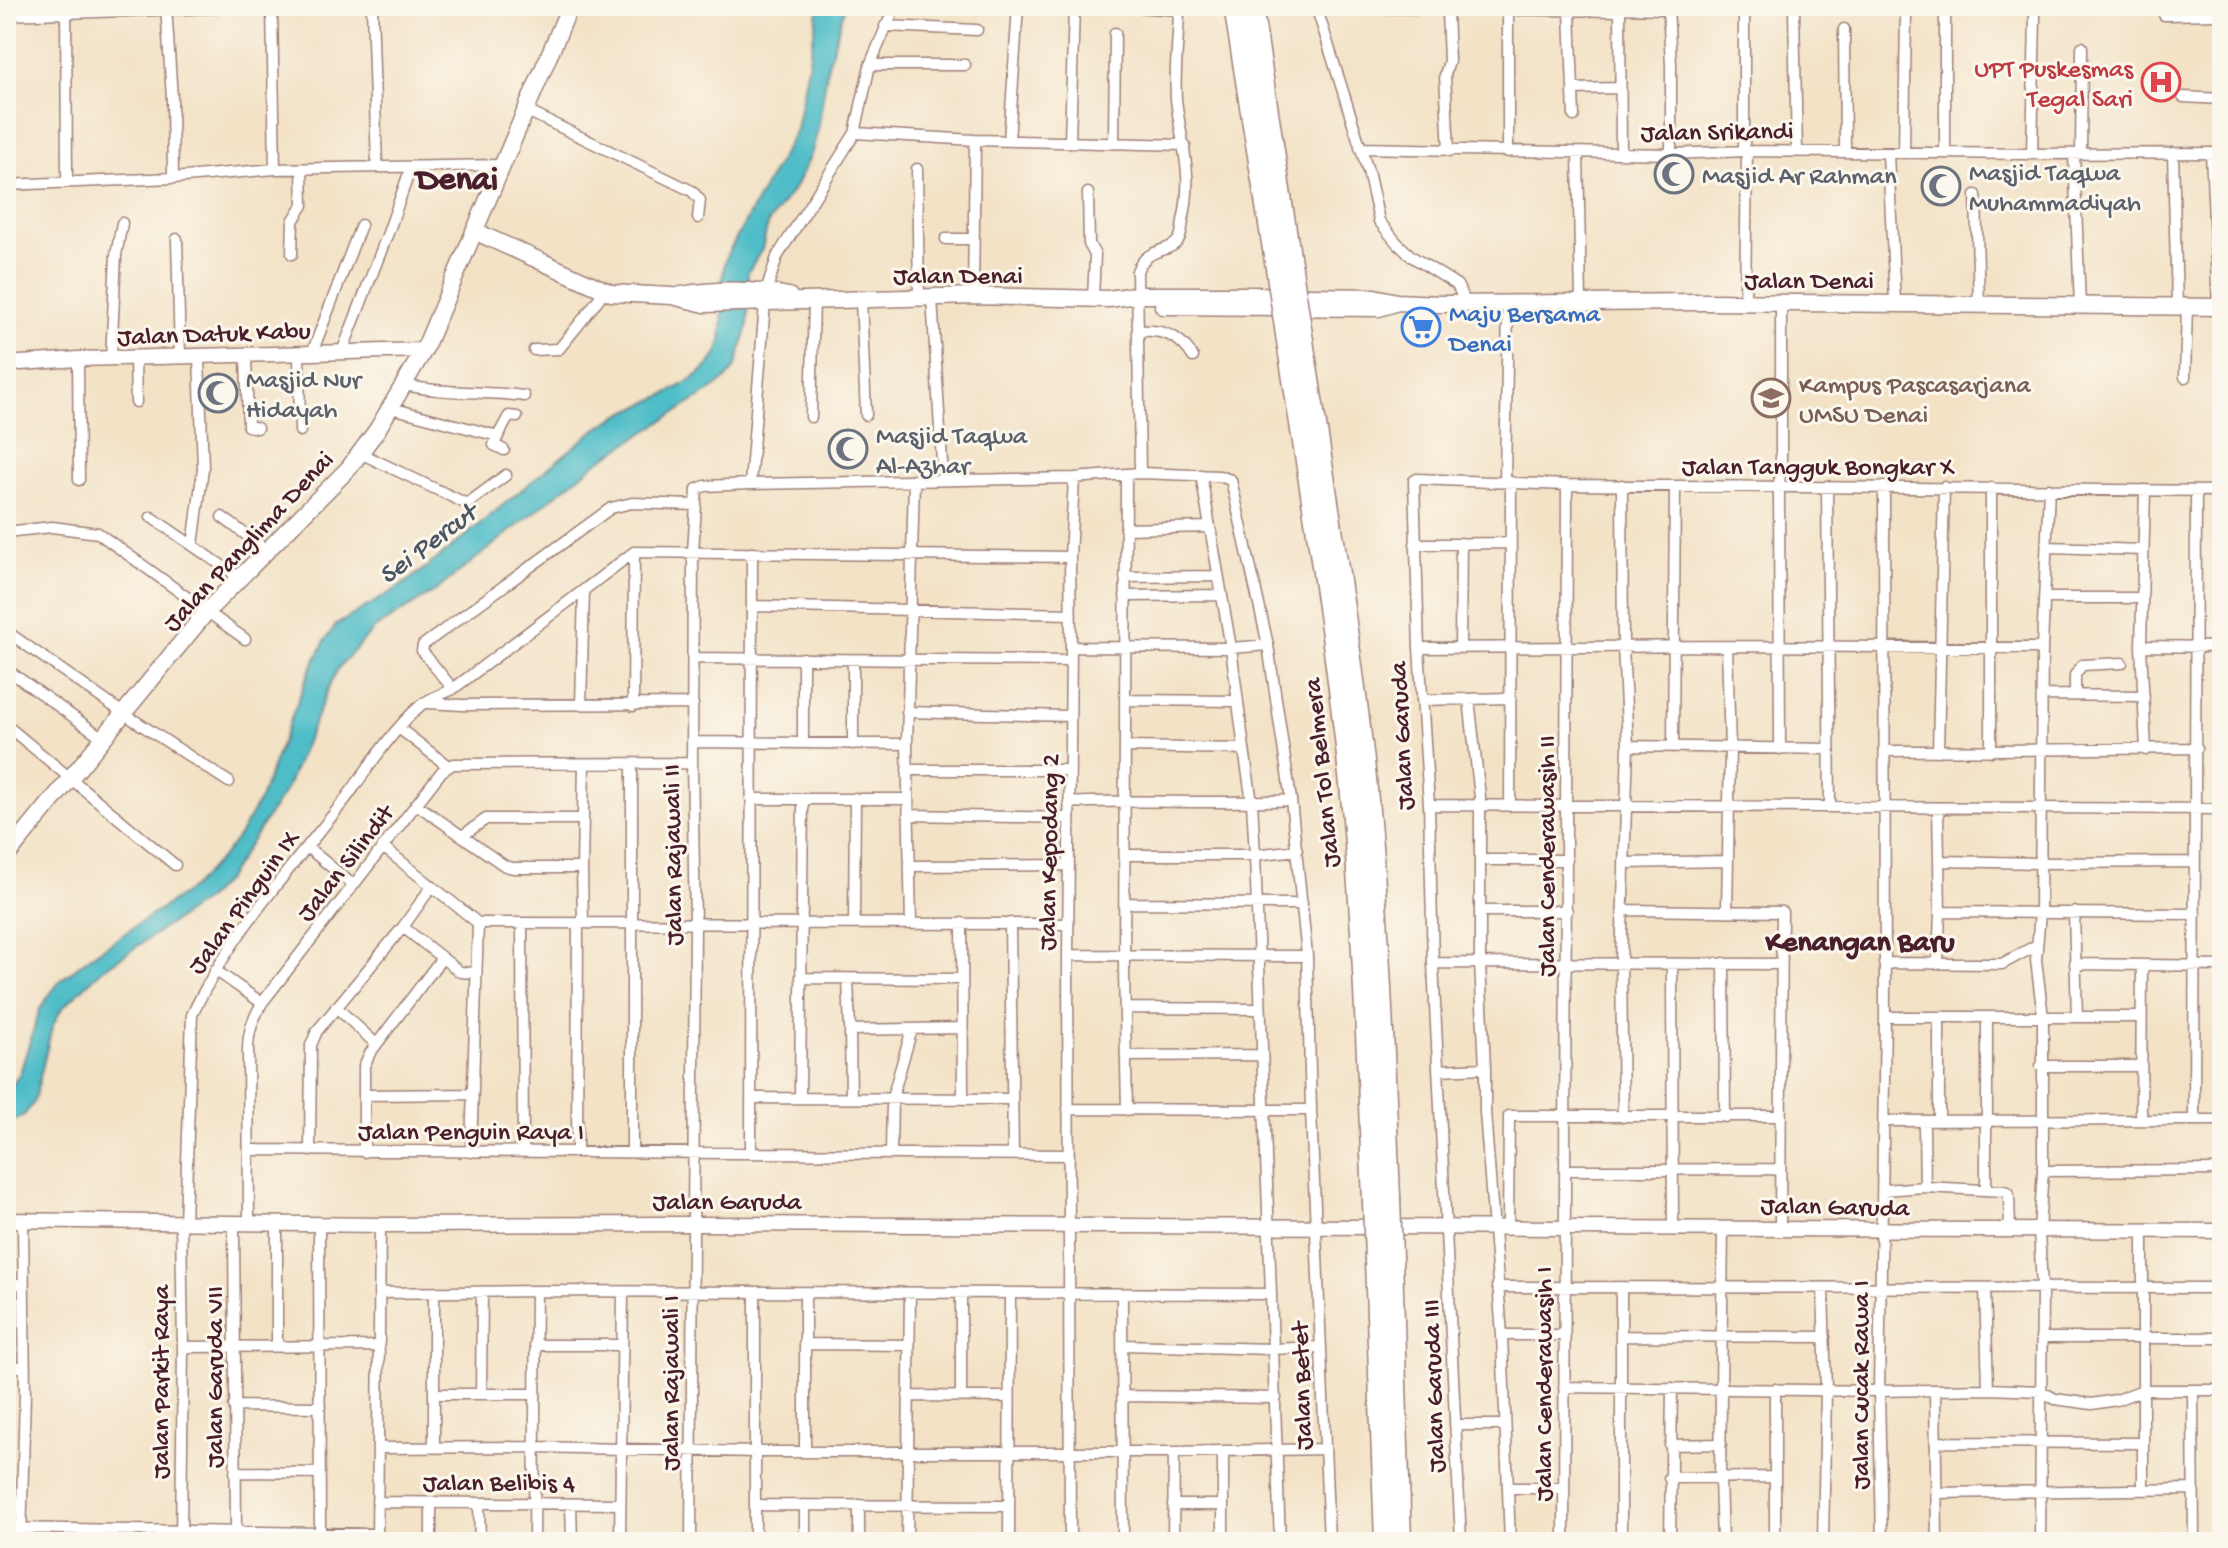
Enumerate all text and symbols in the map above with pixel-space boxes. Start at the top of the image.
place label: UPT Puskesmas Tegal Sari [1974,56,2134,117]
hospital icon: UPT Puskesmas Tegal Sari [2140,61,2182,103]
street label: Jalan Srikandi [1640,118,1794,151]
mosque icon: Masjid Ar Rahman [1653,153,1695,195]
place label: Masjid Taqwa Muhammadiyah [1969,160,2141,221]
district label: Denai [413,162,498,202]
place label: Masjid Ar Rahman [1702,163,1897,194]
mosque icon: Masjid Taqwa Muhammadiyah [1920,165,1962,207]
street label: Jalan Denai [893,263,1023,294]
street label: Jalan Denai [1744,268,1874,299]
place label: Maju Bersama Denai [1447,301,1602,362]
supermarket icon: Maju Bersama Denai [1400,306,1442,348]
street label: Jalan Datuk Kabu [117,318,311,355]
place label: Masjid Nur Hidayah [246,367,364,428]
mosque icon: Masjid Nur Hidayah [197,372,239,414]
place label: Kampus Pascasarjana UMSU Denai [1799,372,2032,433]
school or university icon: Kampus Pascasarjana UMSU Denai [1750,377,1792,419]
place label: Masjid Taqwa Al-Azhar [876,423,1029,484]
mosque icon: Masjid Taqwa Al-Azhar [827,428,869,470]
street label: Jalan Panglima Denai [158,446,342,640]
street label: Jalan Tangguk Bongkar X [1682,454,1955,485]
water label: Sei Percut [373,495,488,593]
street label: Jalan Garuda [1385,659,1424,811]
street label: Jalan Tol Belmera [1299,675,1350,869]
street label: Jalan Cenderawasih II [1534,735,1565,977]
street label: Jalan Kepodang 2 [1034,753,1069,951]
street label: Jalan Rajawali II [658,764,693,946]
street label: Jalan Silindit [292,798,404,929]
street label: Jalan Pinguin IX [183,825,309,982]
district label: Kenangan Baru [1765,927,1955,962]
street label: Jalan Penguin Raya I [358,1119,584,1150]
street label: Jalan Garuda [653,1189,803,1220]
street label: Jalan Garuda [1760,1193,1911,1226]
street label: Jalan Cenderawasih I [1531,1266,1562,1502]
street label: Jalan Cucak Rawa I [1848,1280,1879,1490]
street label: Jalan Parkit Raya [148,1283,179,1479]
street label: Jalan Garuda VII [202,1286,233,1468]
street label: Jalan Rajawali I [658,1295,689,1471]
street label: Jalan Garuda III [1418,1299,1455,1473]
street label: Jalan Betet [1287,1319,1322,1450]
street label: Jalan Belibis 4 [423,1470,575,1501]

